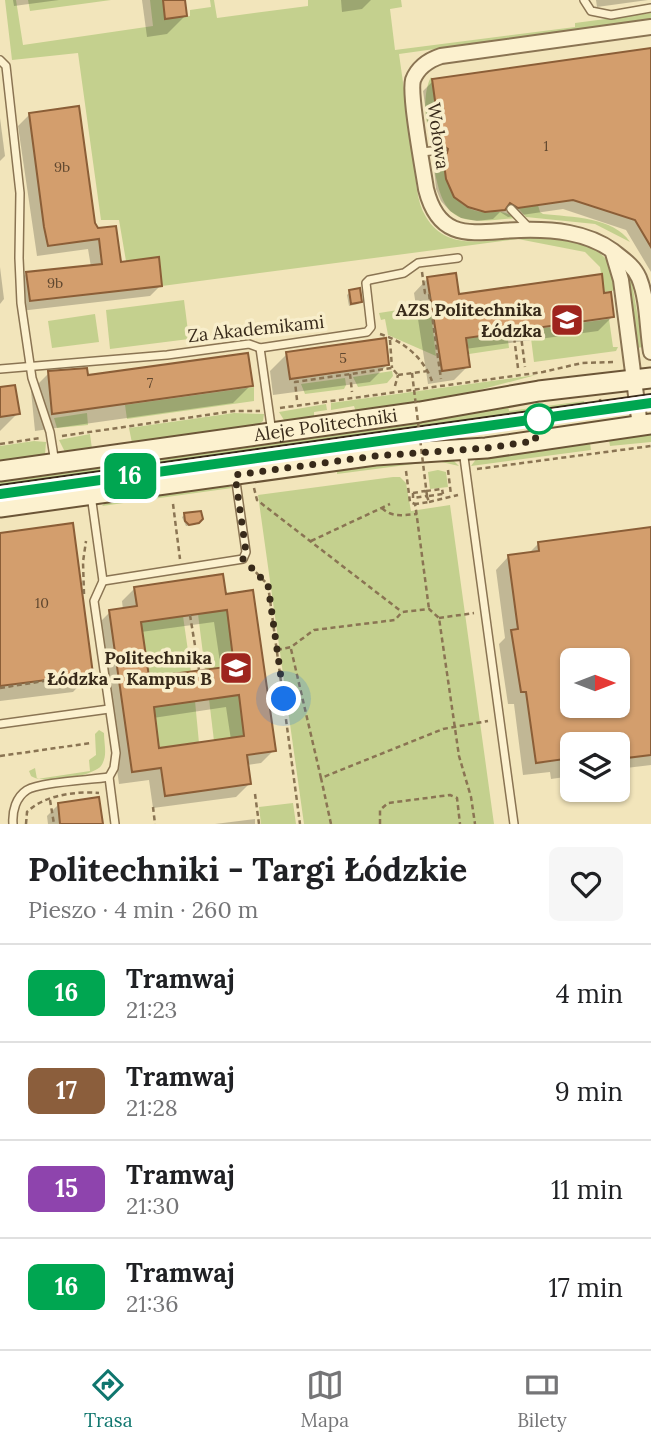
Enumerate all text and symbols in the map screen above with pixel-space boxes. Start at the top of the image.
street label: Wołowa [422,101,455,171]
house number: 1 [543,137,549,155]
house number: 9b [54,158,70,176]
house number: 9b [47,274,63,292]
place label: AZS Politechnika Łódzka [396,298,543,342]
school or university icon: AZS Politechnika Łódzka [548,301,586,339]
street label: Za Akademikami [187,310,325,347]
house number: 5 [339,349,347,367]
house number: 7 [147,374,154,392]
street label: Aleje Politechniki [252,403,399,446]
unlabelled marker [524,404,554,434]
line badge: 16 [99,453,162,499]
text: 16 [118,460,142,491]
house number: 10 [35,594,49,612]
place label: Politechnika Łódzka - Kampus B [47,646,213,690]
north arrow [560,648,630,718]
map controls [560,648,630,802]
school or university icon: Politechnika Łódzka - Kampus B [217,649,255,687]
your location [266,681,301,716]
button: layers [560,732,630,802]
button: heart [549,847,623,921]
text: Politechniki - Targi Łódzkie [28,848,467,890]
text: Pieszo · 4 min · 260 m [28,895,258,924]
text: Tramwaj [126,962,235,995]
text: 16 [55,977,78,1008]
text: 4 min [556,977,623,1010]
text: 21:23 [126,995,177,1024]
text: Tramwaj [126,1060,235,1093]
text: 17 [56,1075,77,1106]
text: 9 min [555,1075,623,1108]
text: 21:28 [126,1093,178,1122]
text: Tramwaj [126,1158,235,1191]
text: 15 [55,1173,78,1204]
text: 11 min [551,1173,623,1206]
text: 21:30 [126,1191,180,1220]
text: Tramwaj [126,1256,235,1289]
text: 16 [55,1271,78,1302]
text: 17 min [548,1271,623,1304]
text: 21:36 [126,1289,179,1318]
tab: Trasa [84,1366,132,1432]
tab: Mapa [301,1366,349,1432]
tab: Bilety [517,1366,567,1432]

